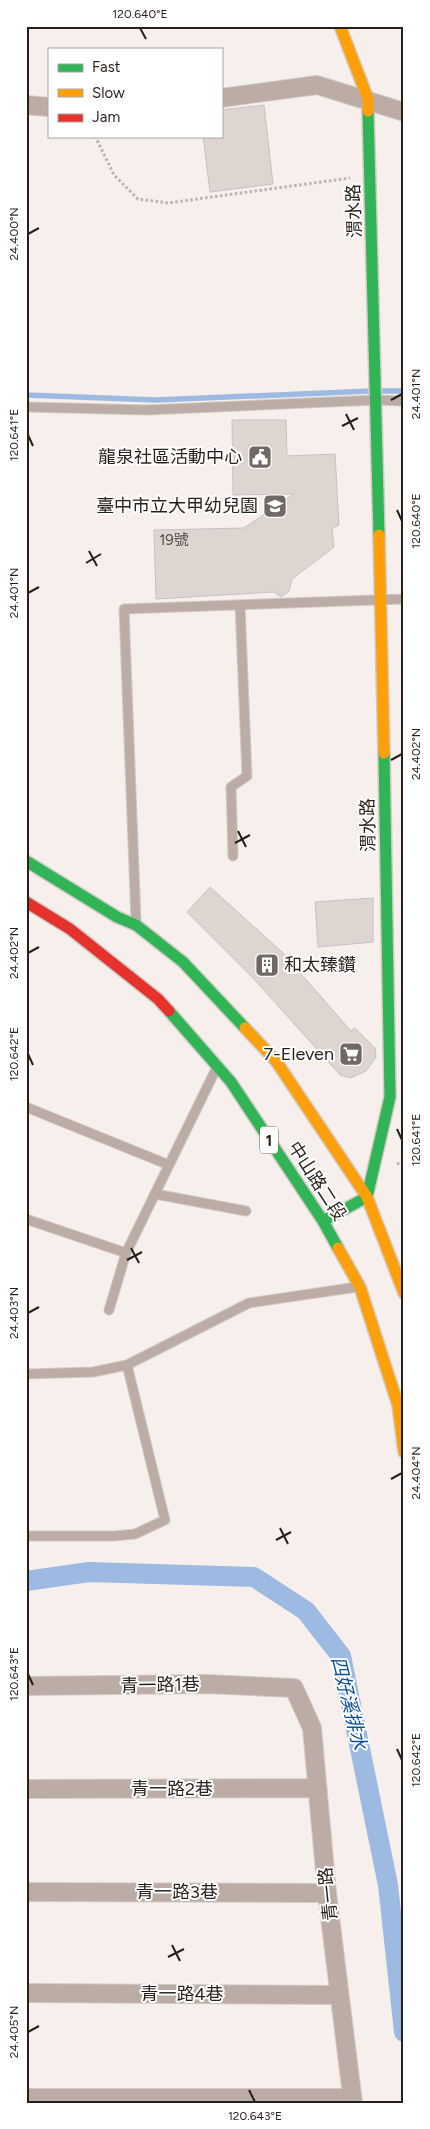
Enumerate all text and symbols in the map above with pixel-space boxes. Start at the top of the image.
text: 120.640°E [112,7,168,21]
legend [48,48,222,138]
text: Fast [92,58,121,76]
text: Slow [92,84,125,102]
text: Jam [92,108,120,126]
street label: 渭水路 [342,184,366,238]
text: 24.400°N [7,207,21,261]
text: 24.401°N [409,369,423,419]
text: 120.641°E [7,409,21,461]
public building icon: 龍泉社區活動中心 [247,444,273,470]
place label: 龍泉社區活動中心 [98,446,242,468]
school or university icon: 臺中市立大甲幼兒園 [262,493,288,519]
text: 120.640°E [409,493,423,549]
place label: 臺中市立大甲幼兒園 [96,495,258,517]
house number: 19號 [159,531,189,549]
text: 24.401°N [7,568,21,618]
text: 24.402°N [409,728,423,780]
street label: 渭水路 [357,798,379,852]
text: 24.402°N [7,927,21,979]
building icon: 和太臻鑽 [254,952,280,978]
place label: 和太臻鑽 [284,954,356,976]
text: 120.642°E [7,1027,21,1081]
supermarket icon: 7-Eleven [338,1041,364,1067]
place label: 7-Eleven [264,1043,334,1065]
text: 120.641°E [409,1114,423,1166]
road number: 1 [260,1126,278,1154]
street label: 中山路二段 [283,1137,351,1225]
text: 24.403°N [7,1287,21,1339]
text: 24.404°N [409,1447,423,1499]
text: 120.643°E [7,1647,21,1701]
water label: 四好溪排水 [326,1654,372,1753]
street label: 青一路1巷 [120,1673,200,1697]
text: 120.642°E [409,1733,423,1787]
street label: 青一路2巷 [131,1778,213,1800]
street label: 青一路 [314,1866,342,1922]
street label: 青一路3巷 [136,1881,218,1903]
street label: 青一路4巷 [140,1983,224,2005]
text: 24.405°N [7,2006,21,2058]
text: 120.643°E [228,2109,282,2123]

